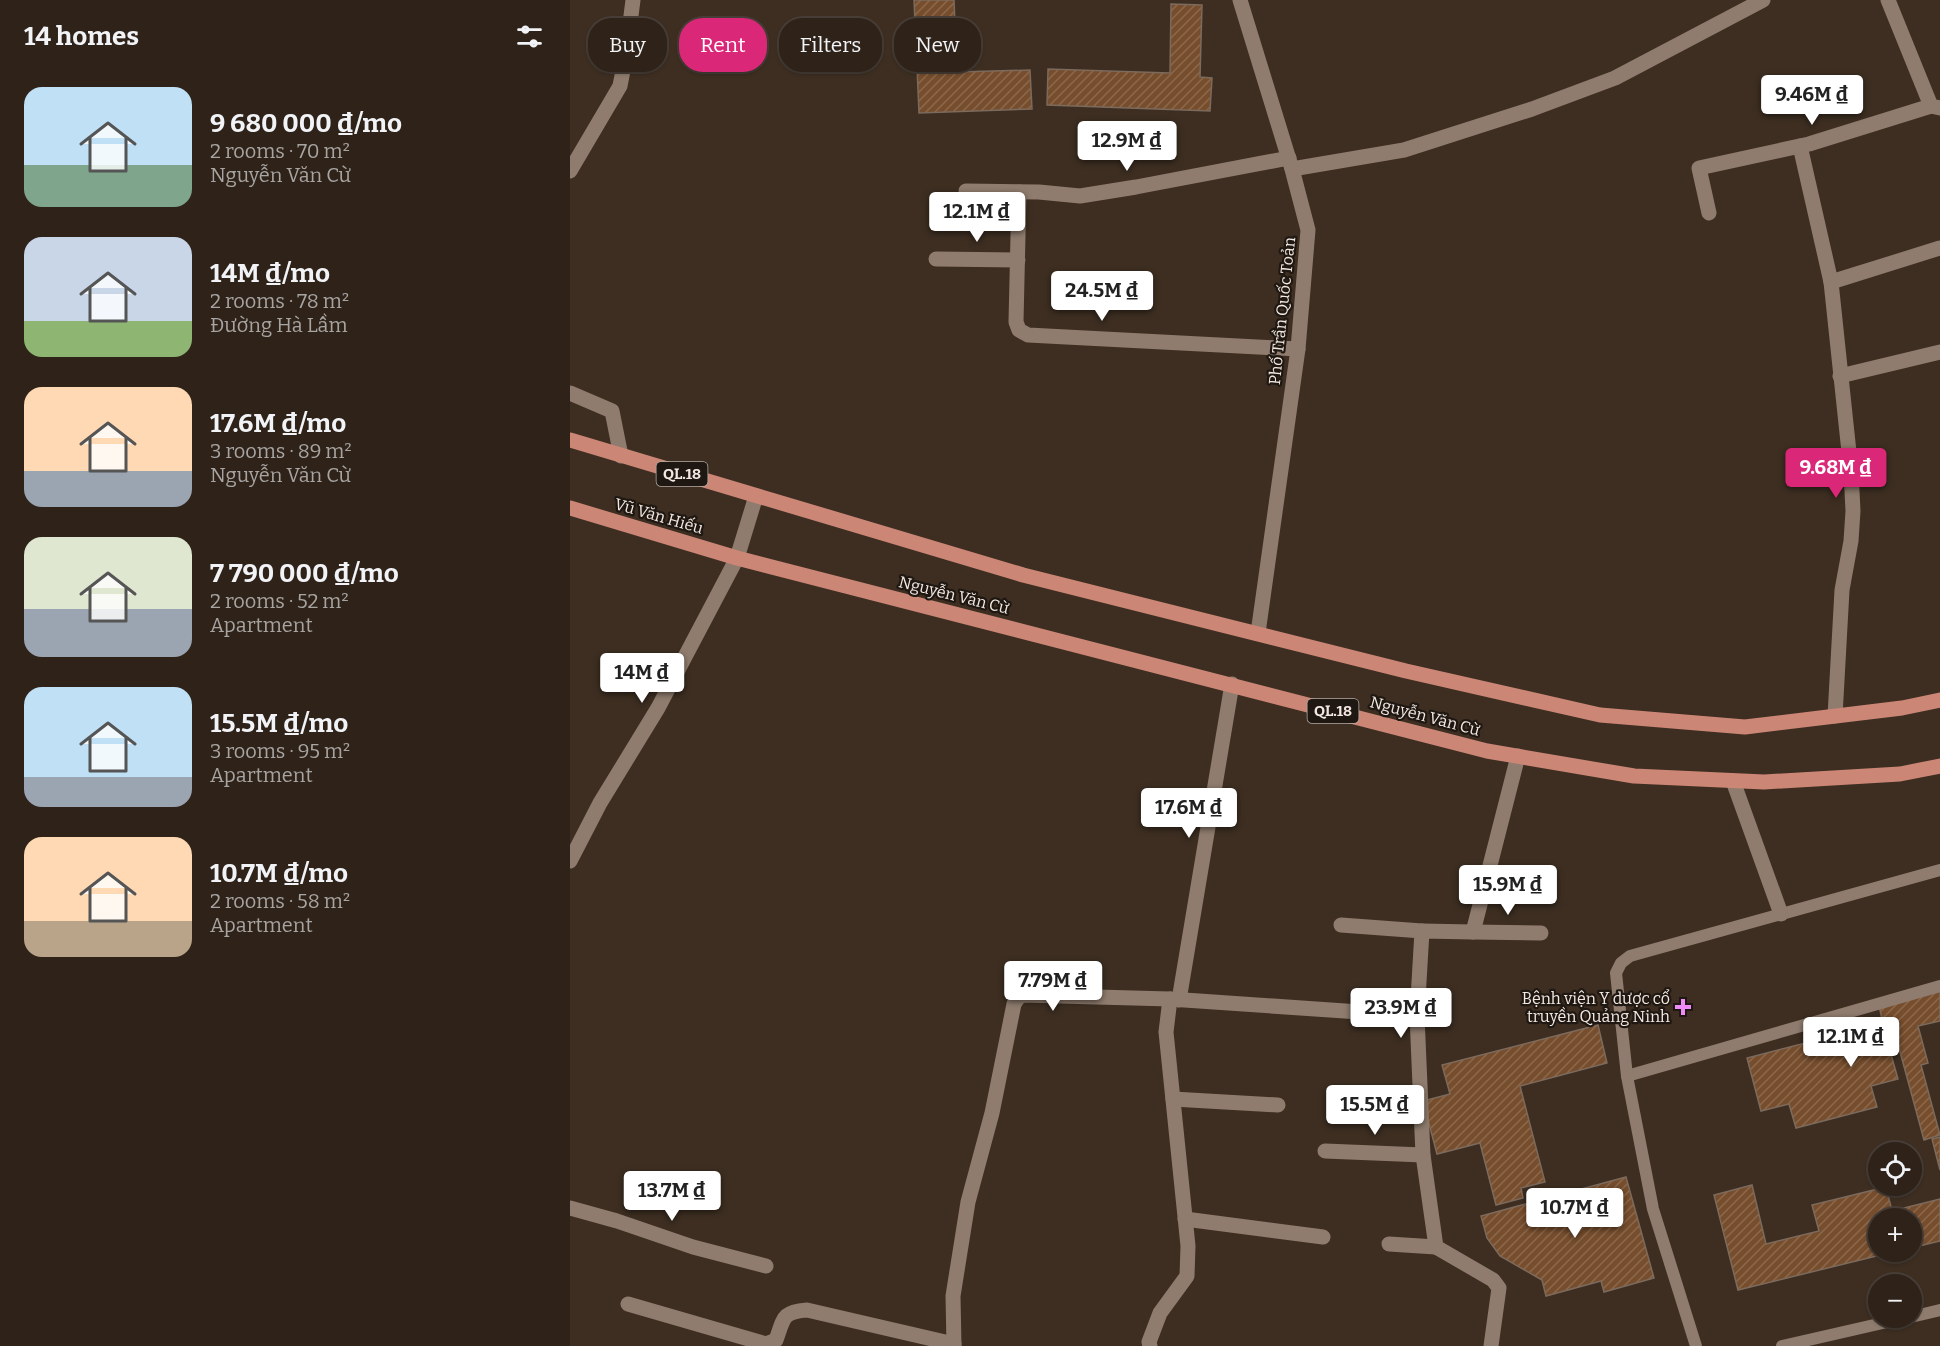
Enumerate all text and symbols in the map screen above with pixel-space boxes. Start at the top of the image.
chip: Buy [588,18,667,72]
chip: Rent [679,18,767,72]
chip: Filters [779,18,882,72]
chip: New [894,18,981,72]
icon: filters [513,20,546,53]
text: 14 homes [24,21,139,52]
pin: 9.46M ₫ [1757,75,1867,126]
text: 9.46M ₫ [1775,82,1849,106]
text: 9 680 000 ₫/mo [210,108,402,139]
icon: home [72,111,144,183]
pin: 12.9M ₫ [1072,121,1182,172]
text: 12.9M ₫ [1092,128,1162,152]
text: 2 rooms · 70 m² [210,139,350,163]
text: Nguyễn Văn Cừ [210,163,351,187]
pin: 12.1M ₫ [922,192,1032,243]
text: 12.1M ₫ [943,199,1011,223]
street label: Phố Trần Quốc Toản [1264,236,1299,386]
text: 14M ₫/mo [210,258,330,289]
icon: home [72,261,144,333]
pin: 24.5M ₫ [1047,271,1157,322]
text: 24.5M ₫ [1065,278,1139,302]
text: 2 rooms · 78 m² [210,289,349,313]
text: Đường Hà Lầm [210,313,348,337]
text: 17.6M ₫/mo [210,408,346,439]
icon: home [72,411,144,483]
text: 3 rooms · 89 m² [210,439,352,463]
pin: 9.68M ₫ [1781,448,1891,499]
text: 9.68M ₫ [1799,455,1873,479]
road number: QL.18 [656,462,708,486]
text: Nguyễn Văn Cừ [210,463,351,487]
street label: Vũ Văn Hiếu [612,493,706,538]
text: 7 790 000 ₫/mo [210,558,399,589]
icon: home [72,561,144,633]
street label: Nguyễn Văn Cừ [897,571,1011,618]
text: 2 rooms · 52 m² [210,589,349,613]
text: Apartment [210,613,313,637]
pin: 14M ₫ [600,653,684,704]
text: 14M ₫ [614,660,670,684]
street label: Nguyễn Văn Cừ [1368,691,1482,740]
road number: QL.18 [1308,699,1359,723]
text: 15.5M ₫/mo [210,708,348,739]
icon: home [72,711,144,783]
text: 3 rooms · 95 m² [210,739,350,763]
text: Apartment [210,763,313,787]
pin: 17.6M ₫ [1134,788,1244,839]
text: 17.6M ₫ [1155,795,1223,819]
text: 10.7M ₫/mo [210,858,348,889]
icon: home [72,861,144,933]
pin: 15.9M ₫ [1453,865,1563,916]
text: 15.9M ₫ [1473,872,1543,896]
text: 2 rooms · 58 m² [210,889,350,913]
text: Apartment [210,913,313,937]
pin: 7.79M ₫ [998,961,1108,1012]
text: 7.79M ₫ [1018,968,1088,992]
pin: 23.9M ₫ [1346,988,1456,1039]
place label: Bệnh viện Y dược cổ truyền Quảng Ninh [1522,989,1670,1026]
text: 23.9M ₫ [1365,995,1437,1019]
marker: Bệnh viện Y dược cổ truyền Quảng Ninh [1674,998,1692,1016]
pin: 12.1M ₫ [1796,1017,1906,1068]
text: 12.1M ₫ [1817,1024,1885,1048]
pin: 15.5M ₫ [1320,1085,1430,1136]
text: 15.5M ₫ [1340,1092,1410,1116]
map controls [1868,1142,1922,1328]
button: locate [1868,1142,1922,1196]
pin: 13.7M ₫ [617,1171,727,1222]
text: 13.7M ₫ [638,1178,706,1202]
pin: 10.7M ₫ [1520,1188,1630,1239]
text: 10.7M ₫ [1540,1195,1610,1219]
button: + [1868,1208,1922,1262]
button: − [1868,1274,1922,1328]

